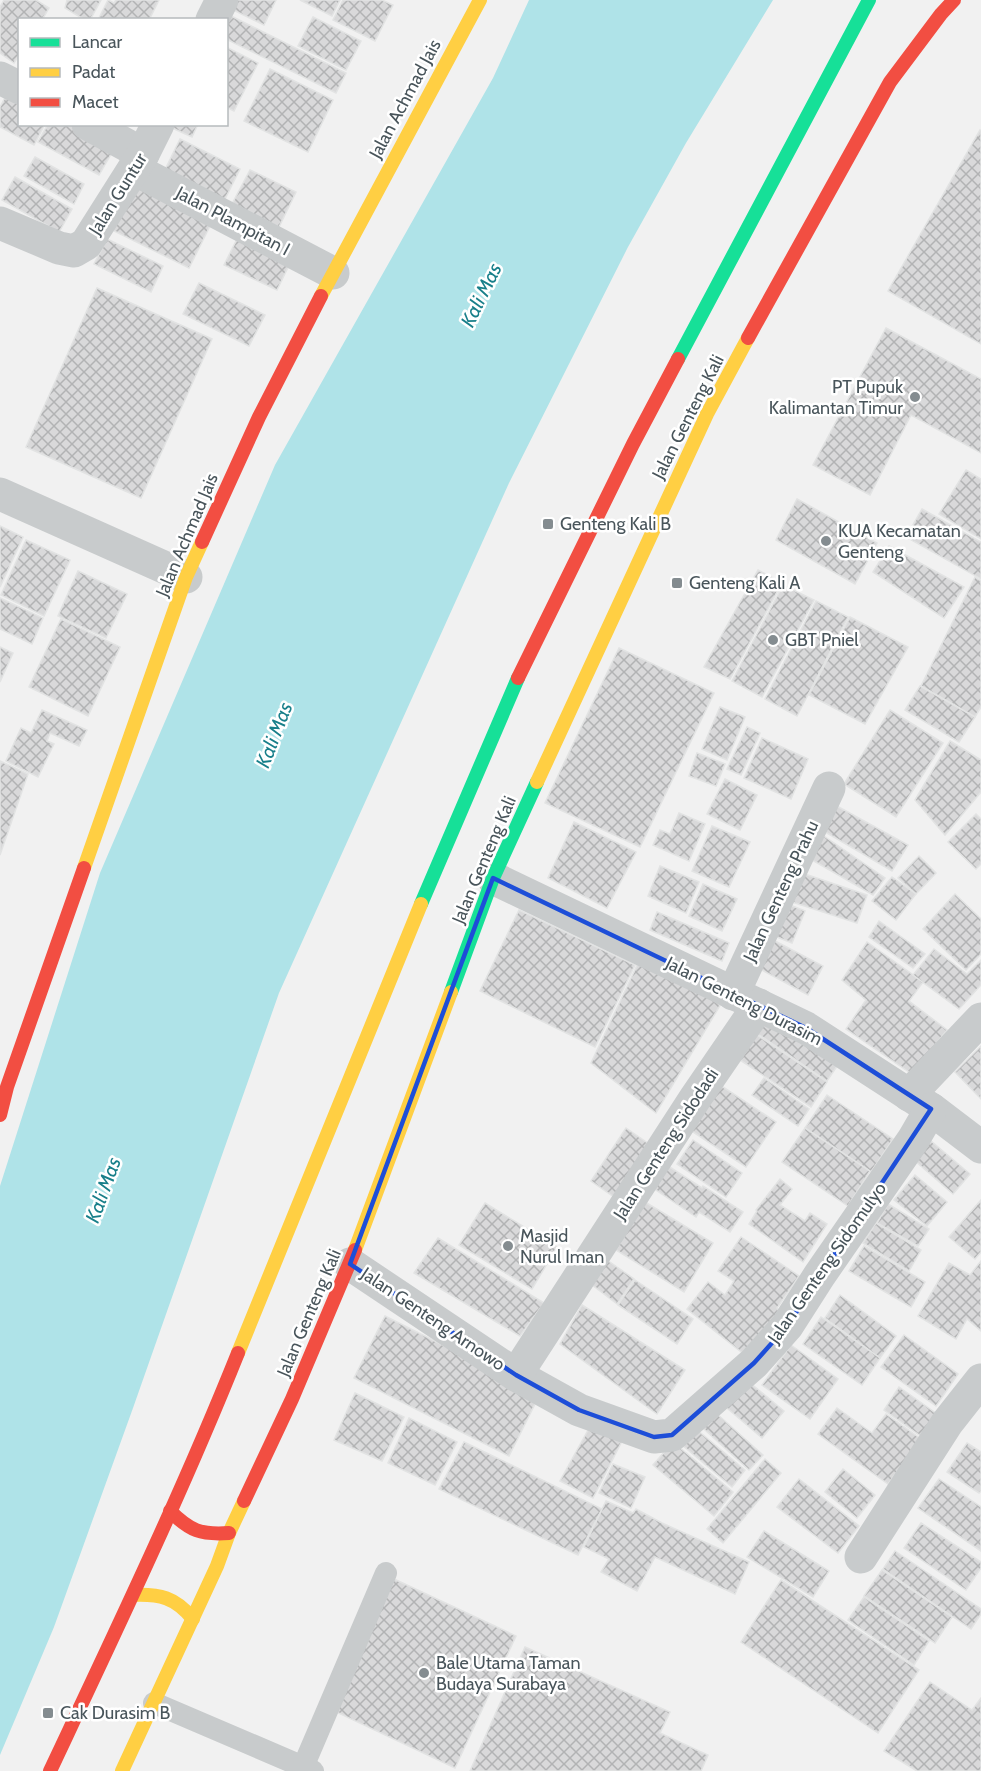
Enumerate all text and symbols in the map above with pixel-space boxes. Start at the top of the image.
legend [18,18,228,126]
text: Lancar [72,31,123,53]
street label: Jalan Achmad Jais [364,36,446,163]
text: Padat [72,61,115,83]
text: Macet [72,91,118,113]
street label: Jalan Guntur [84,149,152,240]
street label: Jalan Plampitan I [171,181,294,260]
water label: Kali Mas [455,259,507,331]
street label: Jalan Genteng Kali [647,351,729,484]
place label: PT Pupuk Kalimantan Timur [769,376,904,419]
marker: PT Pupuk Kalimantan Timur [908,390,922,404]
street label: Jalan Achmad Jais [151,470,223,601]
place label: Genteng Kali B [560,513,671,535]
marker: Genteng Kali B [541,517,555,531]
place label: KUA Kecamatan Genteng [838,520,961,563]
marker: KUA Kecamatan Genteng [819,534,833,548]
place label: Genteng Kali A [689,572,800,594]
marker: Genteng Kali A [670,576,684,590]
place label: GBT Pniel [785,629,859,651]
marker: GBT Pniel [766,633,780,647]
water label: Kali Mas [251,699,297,771]
street label: Jalan Genteng Kali [447,793,521,928]
street label: Jalan Genteng Prahu [738,817,823,966]
street label: Jalan Genteng Durasim [661,951,826,1050]
street label: Jalan Genteng Sidodadi [608,1064,723,1225]
water label: Kali Mas [80,1154,126,1226]
street label: Jalan Genteng Sidomulyo [762,1178,891,1349]
place label: Masjid Nurul Iman [520,1225,604,1268]
marker: Masjid Nurul Iman [501,1239,515,1253]
street label: Jalan Genteng Kali [272,1246,346,1381]
street label: Jalan Genteng Arnowo [356,1262,509,1375]
place label: Bale Utama Taman Budaya Surabaya [436,1652,581,1695]
marker: Bale Utama Taman Budaya Surabaya [417,1666,431,1680]
place label: Cak Durasim B [60,1702,171,1724]
marker: Cak Durasim B [41,1706,55,1720]

